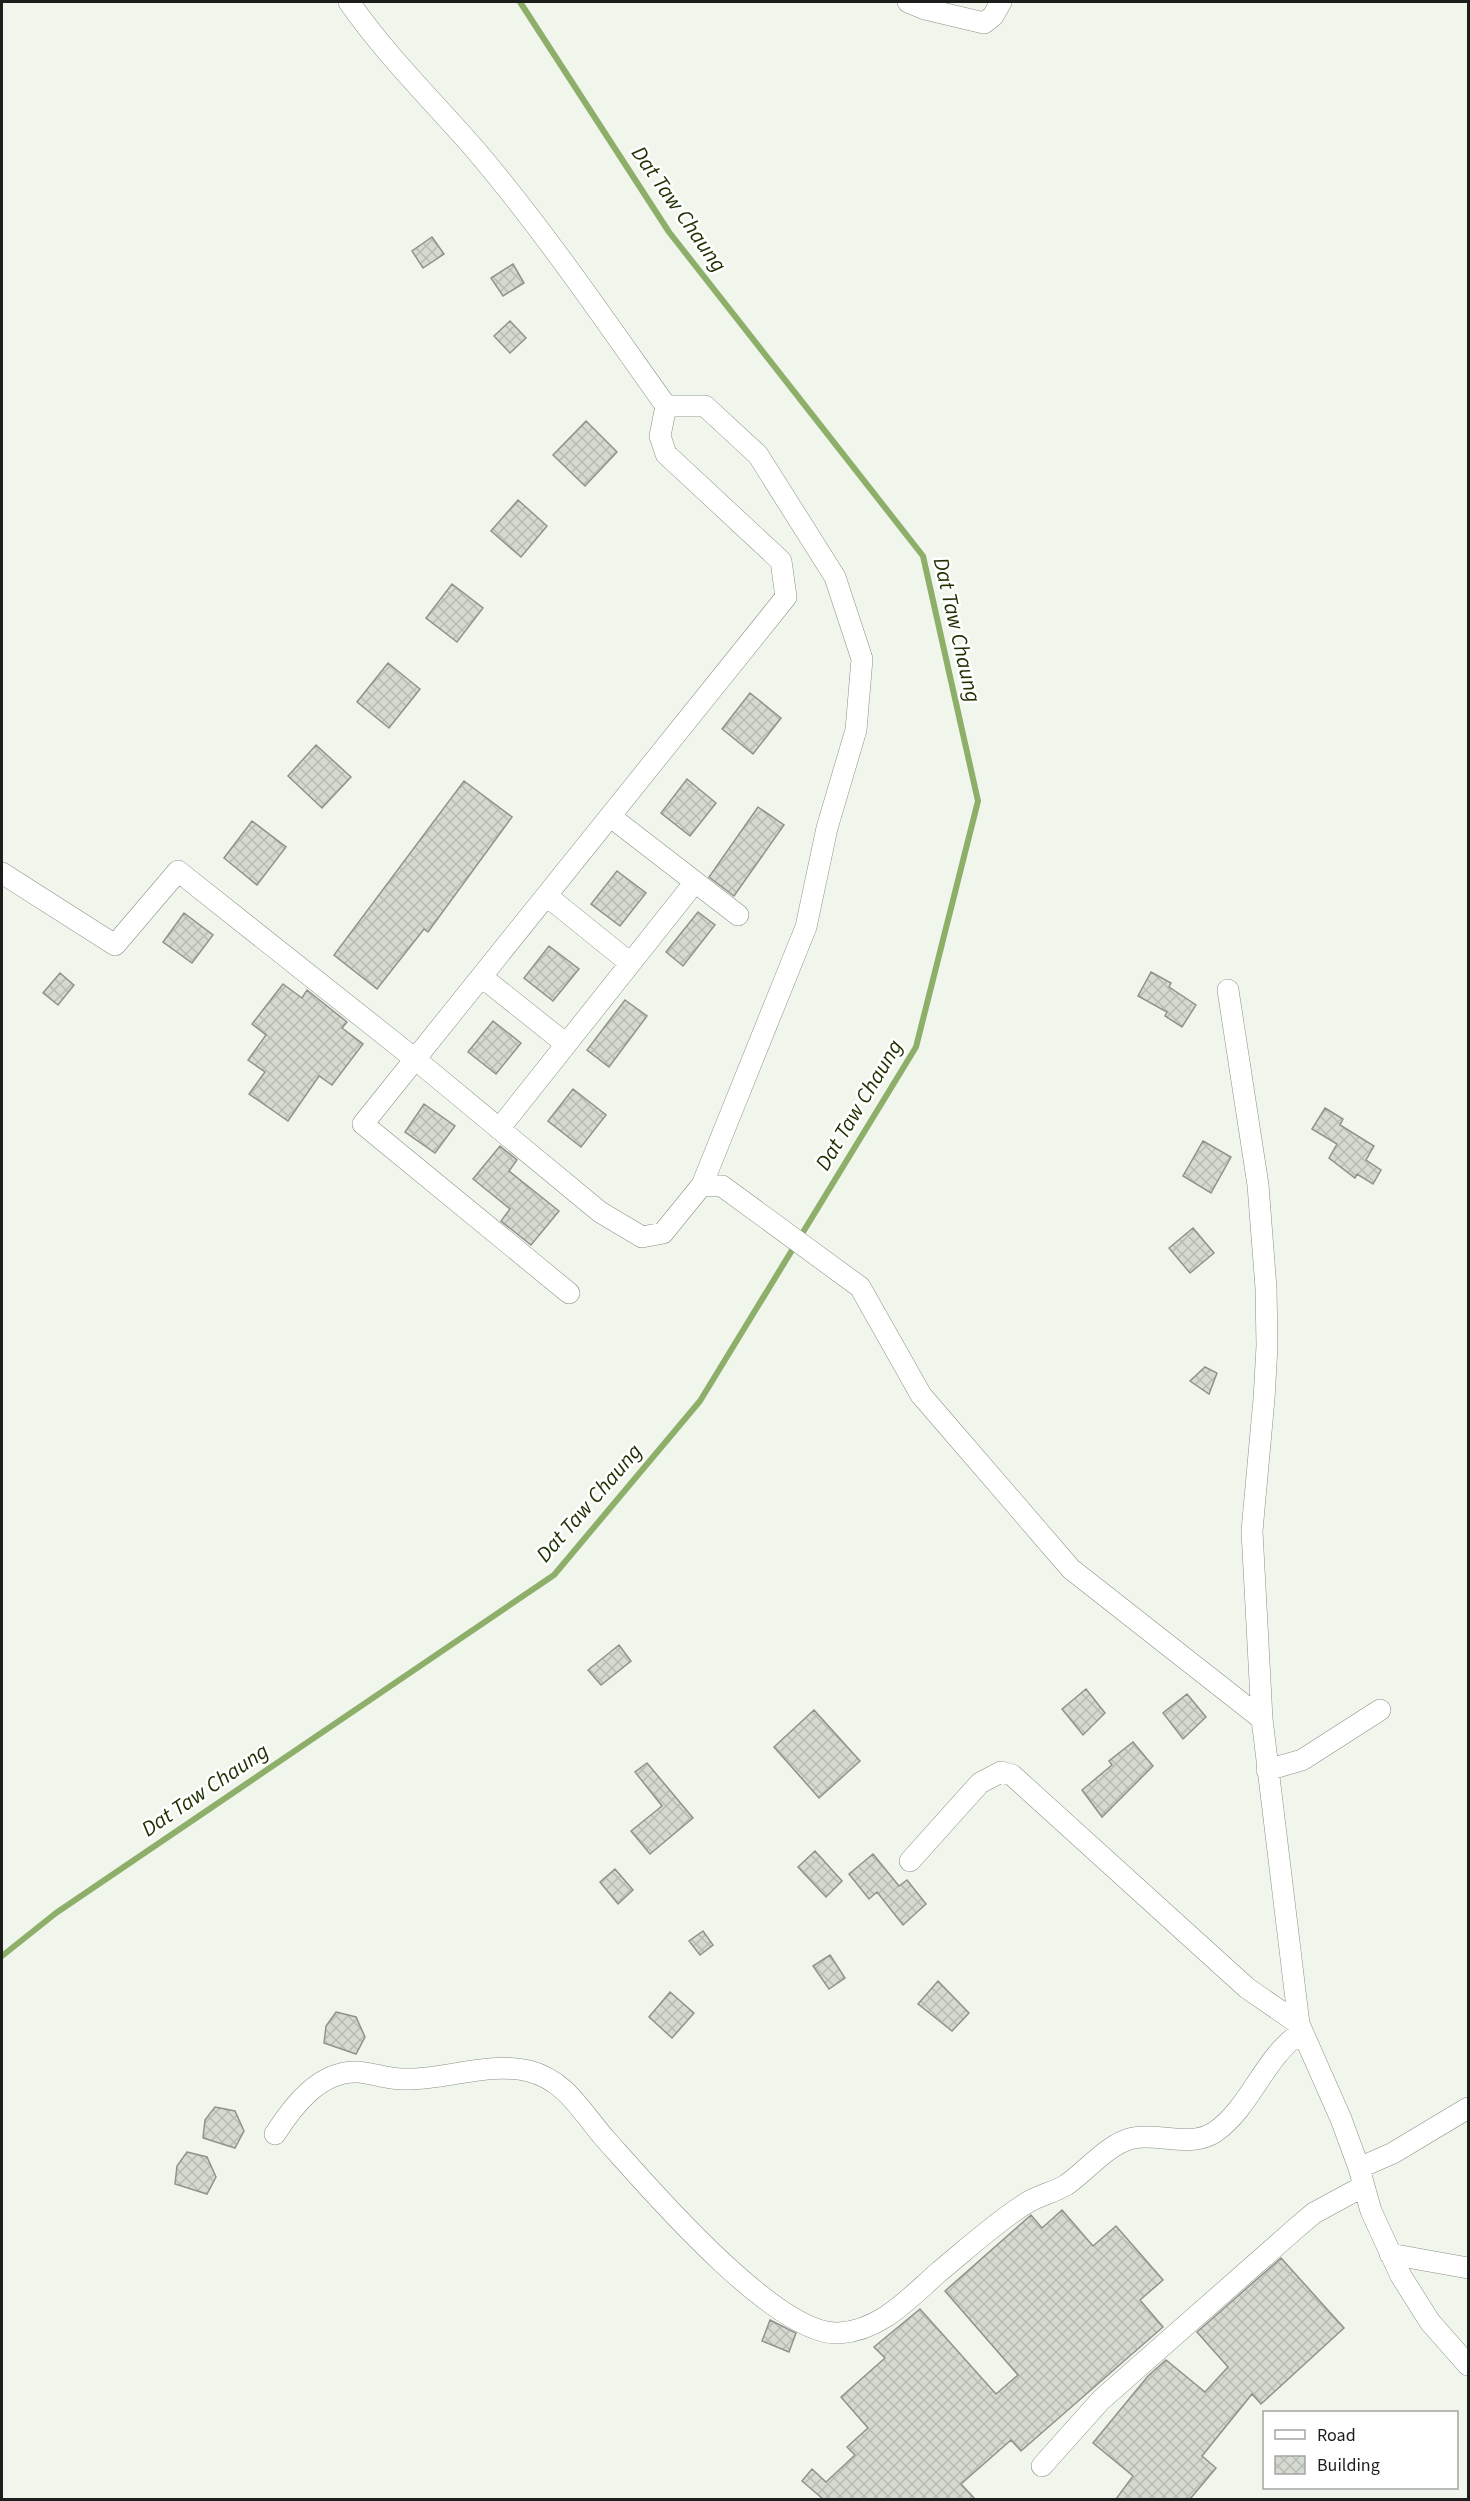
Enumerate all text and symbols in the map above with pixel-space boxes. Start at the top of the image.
water label: Dat Taw Chaung [623,139,735,279]
water label: Dat Taw Chaung [925,554,989,706]
water label: Dat Taw Chaung [807,1033,911,1177]
water label: Dat Taw Chaung [528,1437,650,1569]
water label: Dat Taw Chaung [135,1735,275,1845]
legend [1263,2411,1458,2489]
text: Road [1317,2423,1356,2448]
text: Building [1317,2453,1380,2478]

